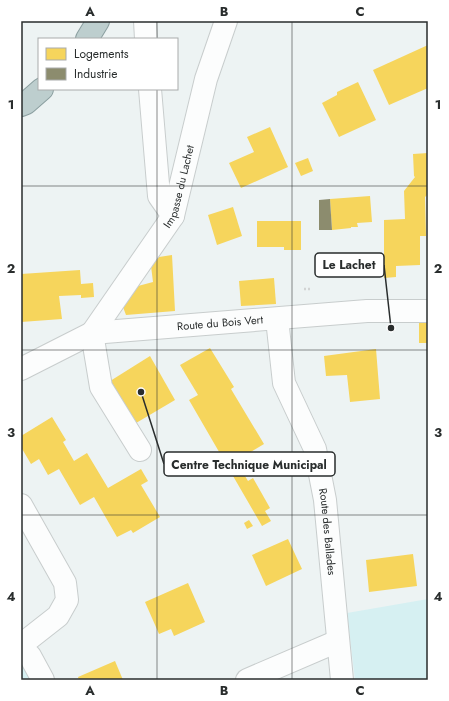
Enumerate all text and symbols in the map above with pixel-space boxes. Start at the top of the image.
text: A [84,2,95,21]
text: B [220,2,229,21]
text: C [355,2,365,21]
legend [38,38,178,90]
text: Logements [74,45,129,63]
text: Industrie [74,65,118,83]
text: 1 [8,95,14,114]
text: 1 [435,95,441,114]
street label: Impasse du Lachet [159,143,198,231]
callout: Le Lachet [315,253,384,277]
text: Le Lachet [322,256,376,274]
text: 2 [7,259,15,278]
text: 2 [434,259,442,278]
street label: Route du Bois Vert [176,311,264,334]
text: 3 [7,423,15,442]
text: 3 [434,423,442,442]
callout: Centre Technique Municipal [164,452,335,476]
text: Centre Technique Municipal [171,456,327,474]
street label: Route des Ballades [315,487,340,576]
text: 4 [6,587,16,606]
text: 4 [433,587,443,606]
text: A [84,681,95,700]
text: B [220,681,229,700]
text: C [355,681,365,700]

